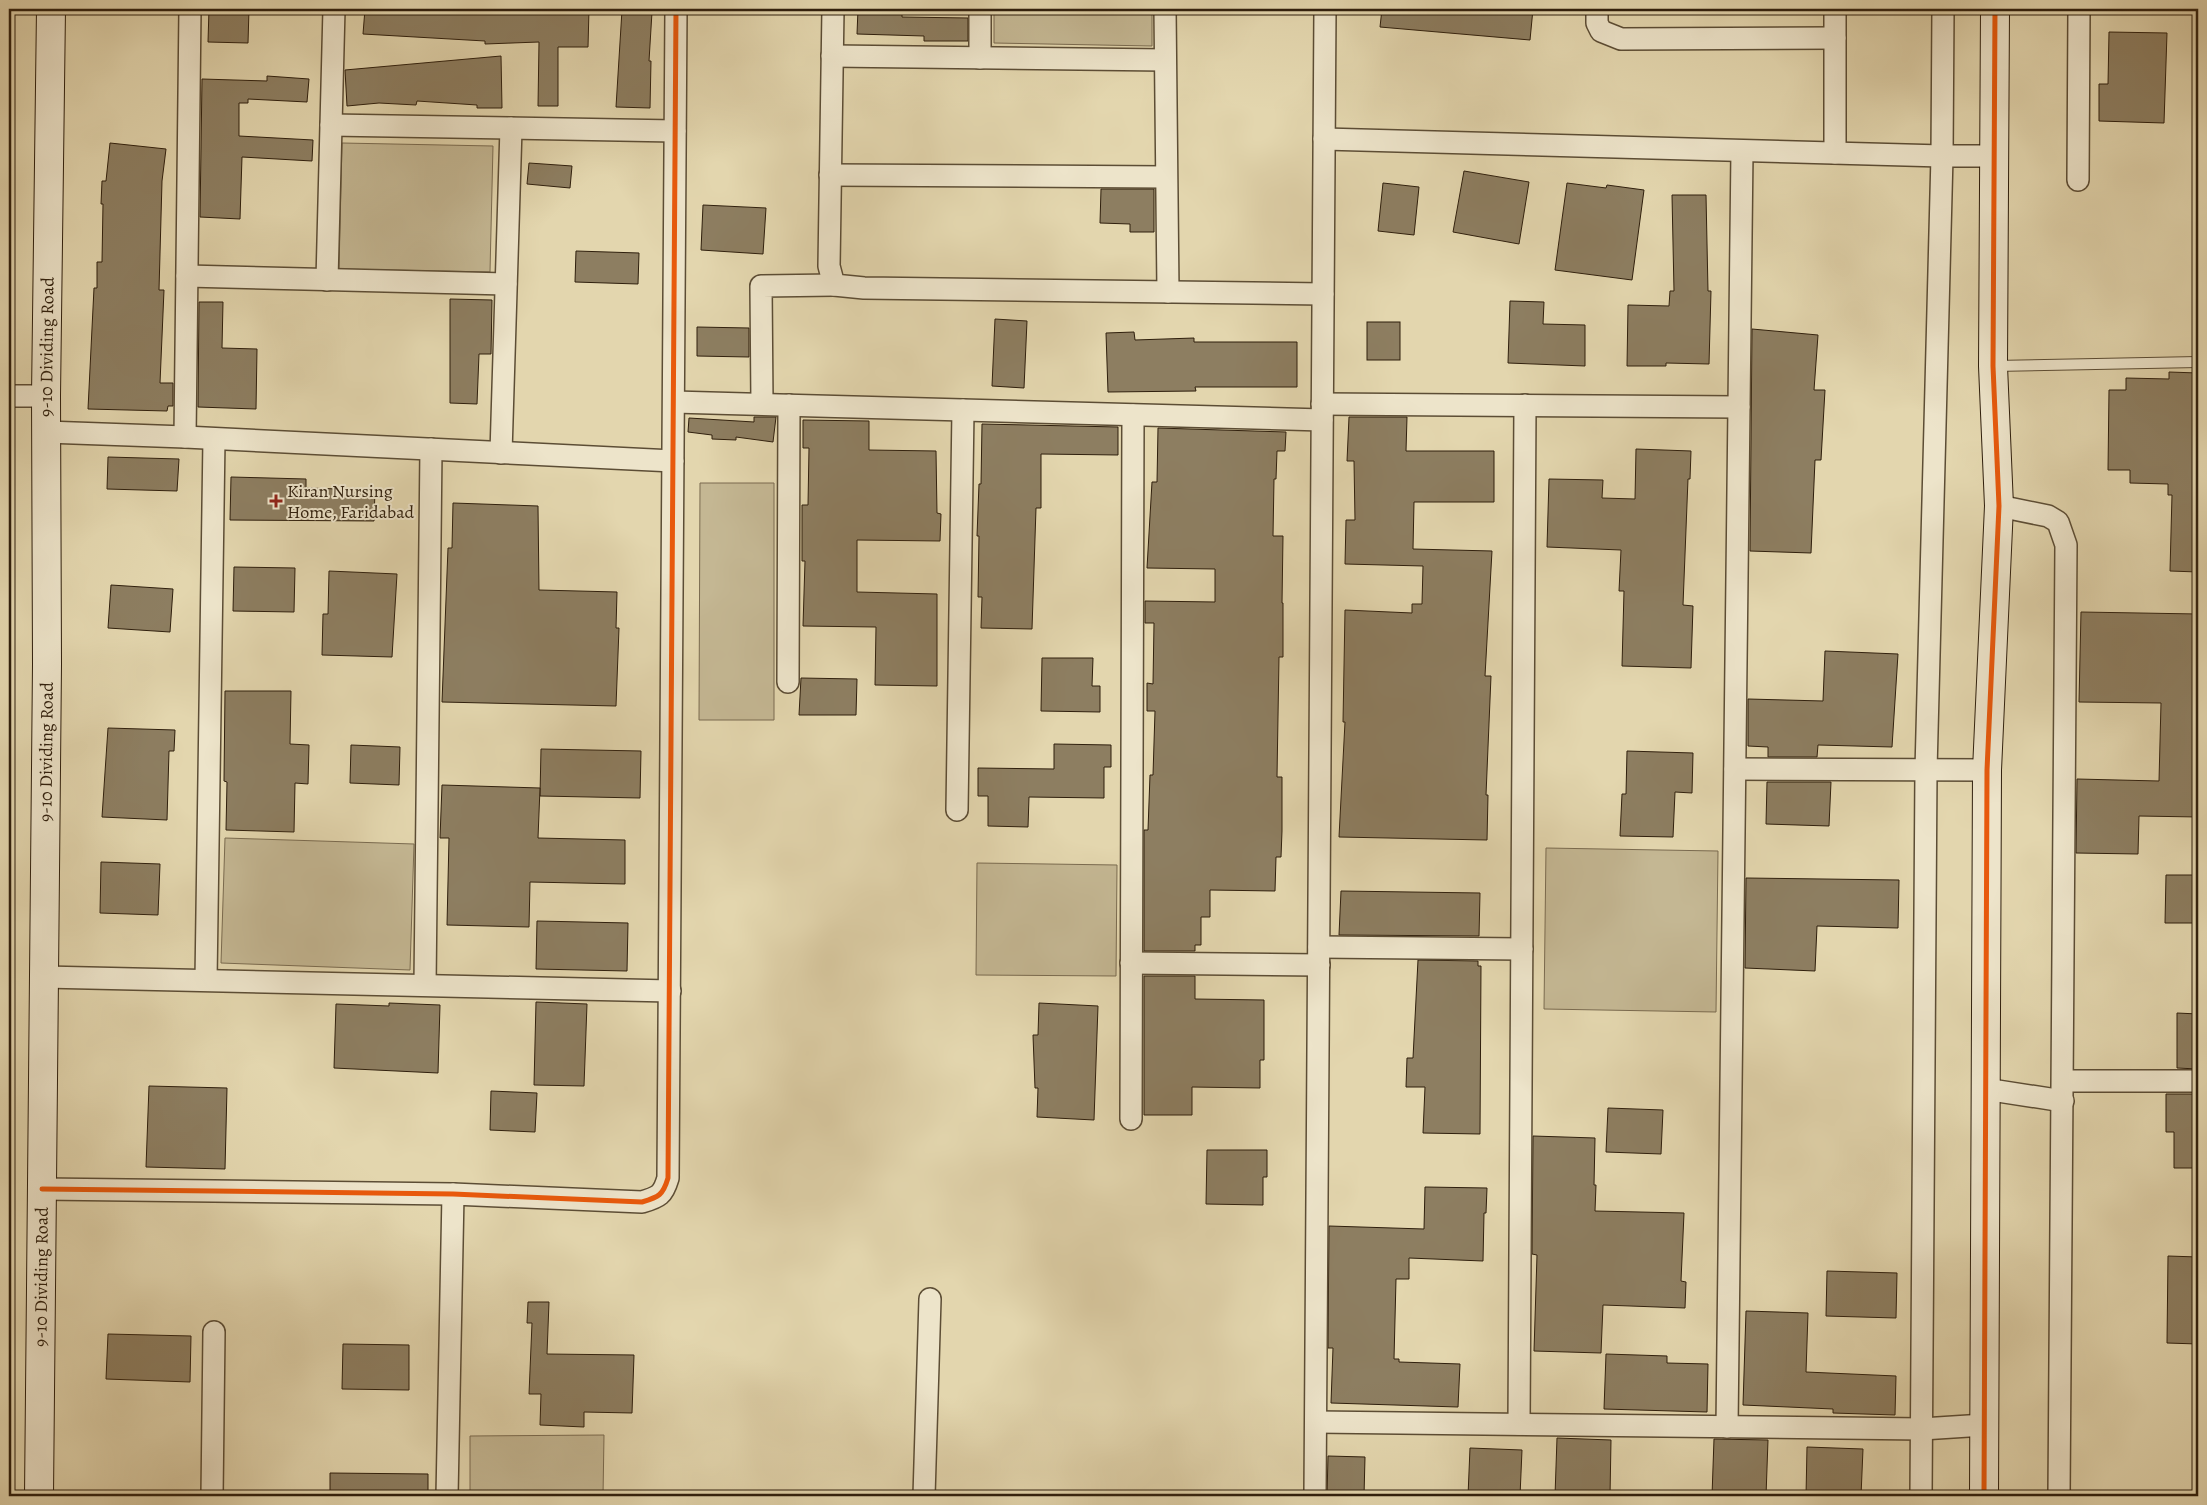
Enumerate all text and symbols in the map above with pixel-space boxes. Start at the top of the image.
street label: 9-10 Dividing Road [34,277,60,417]
place label: Kiran Nursing Home, Faridabad [287,479,415,524]
marker: Kiran Nursing Home, Faridabad [269,494,283,508]
street label: 9-10 Dividing Road [33,682,59,822]
street label: 9-10 Dividing Road [28,1207,54,1347]

